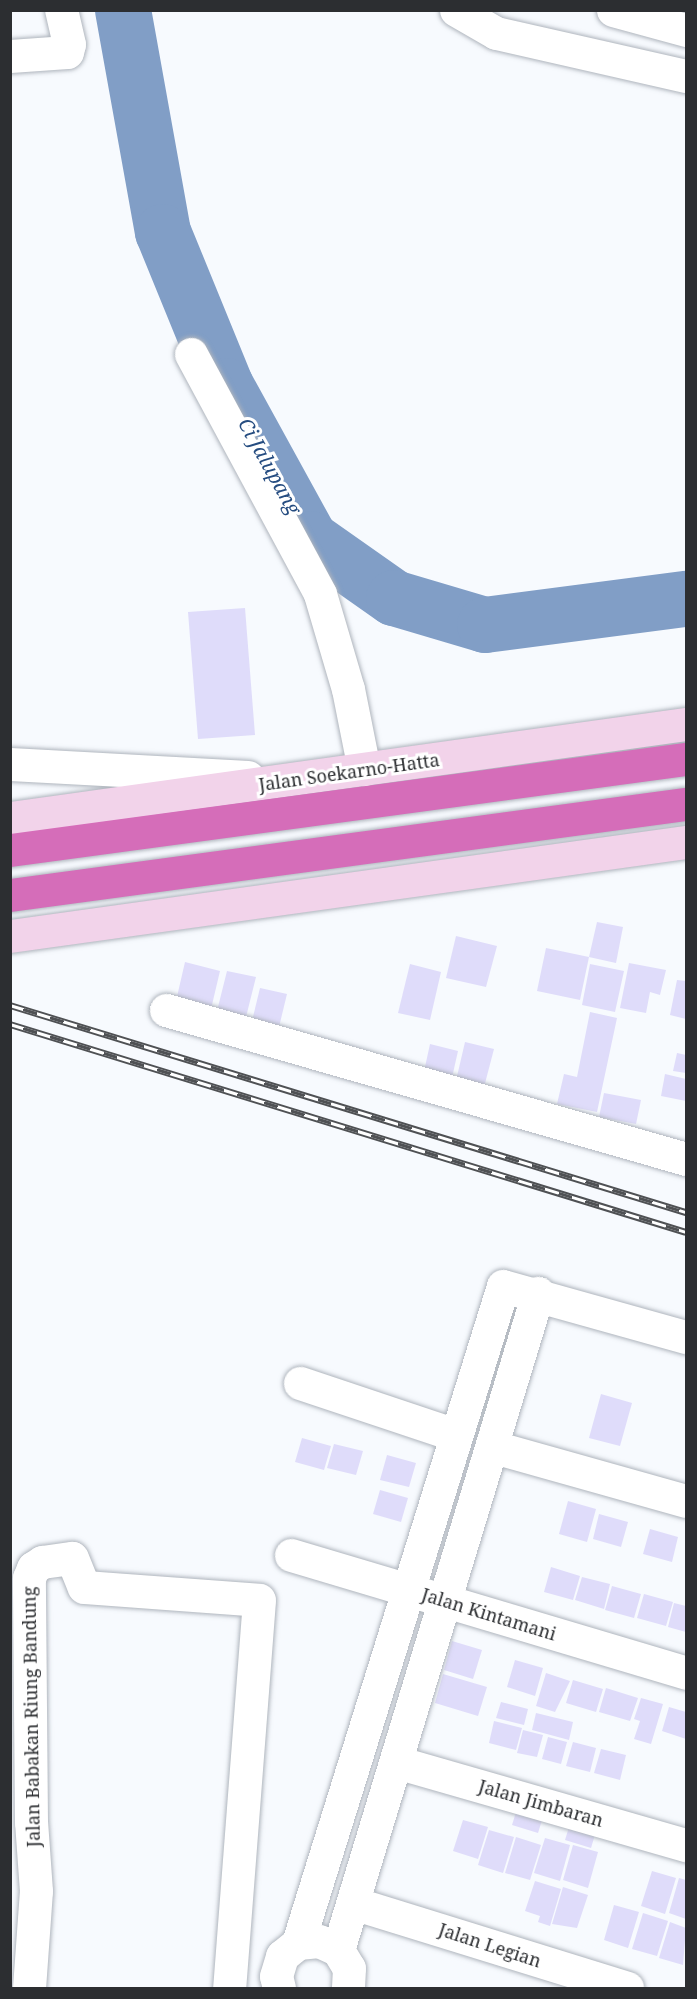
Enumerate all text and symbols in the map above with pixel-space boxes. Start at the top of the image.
water label: Ci Jalupang [234,413,306,519]
street label: Jalan Soekarno-Hatta [257,749,441,795]
street label: Jalan Kintamani [419,1583,559,1645]
street label: Jalan Babakan Riung Bandung [18,1586,44,1848]
street label: Jalan Jimbaran [476,1775,606,1831]
street label: Jalan Legian [436,1918,544,1972]

